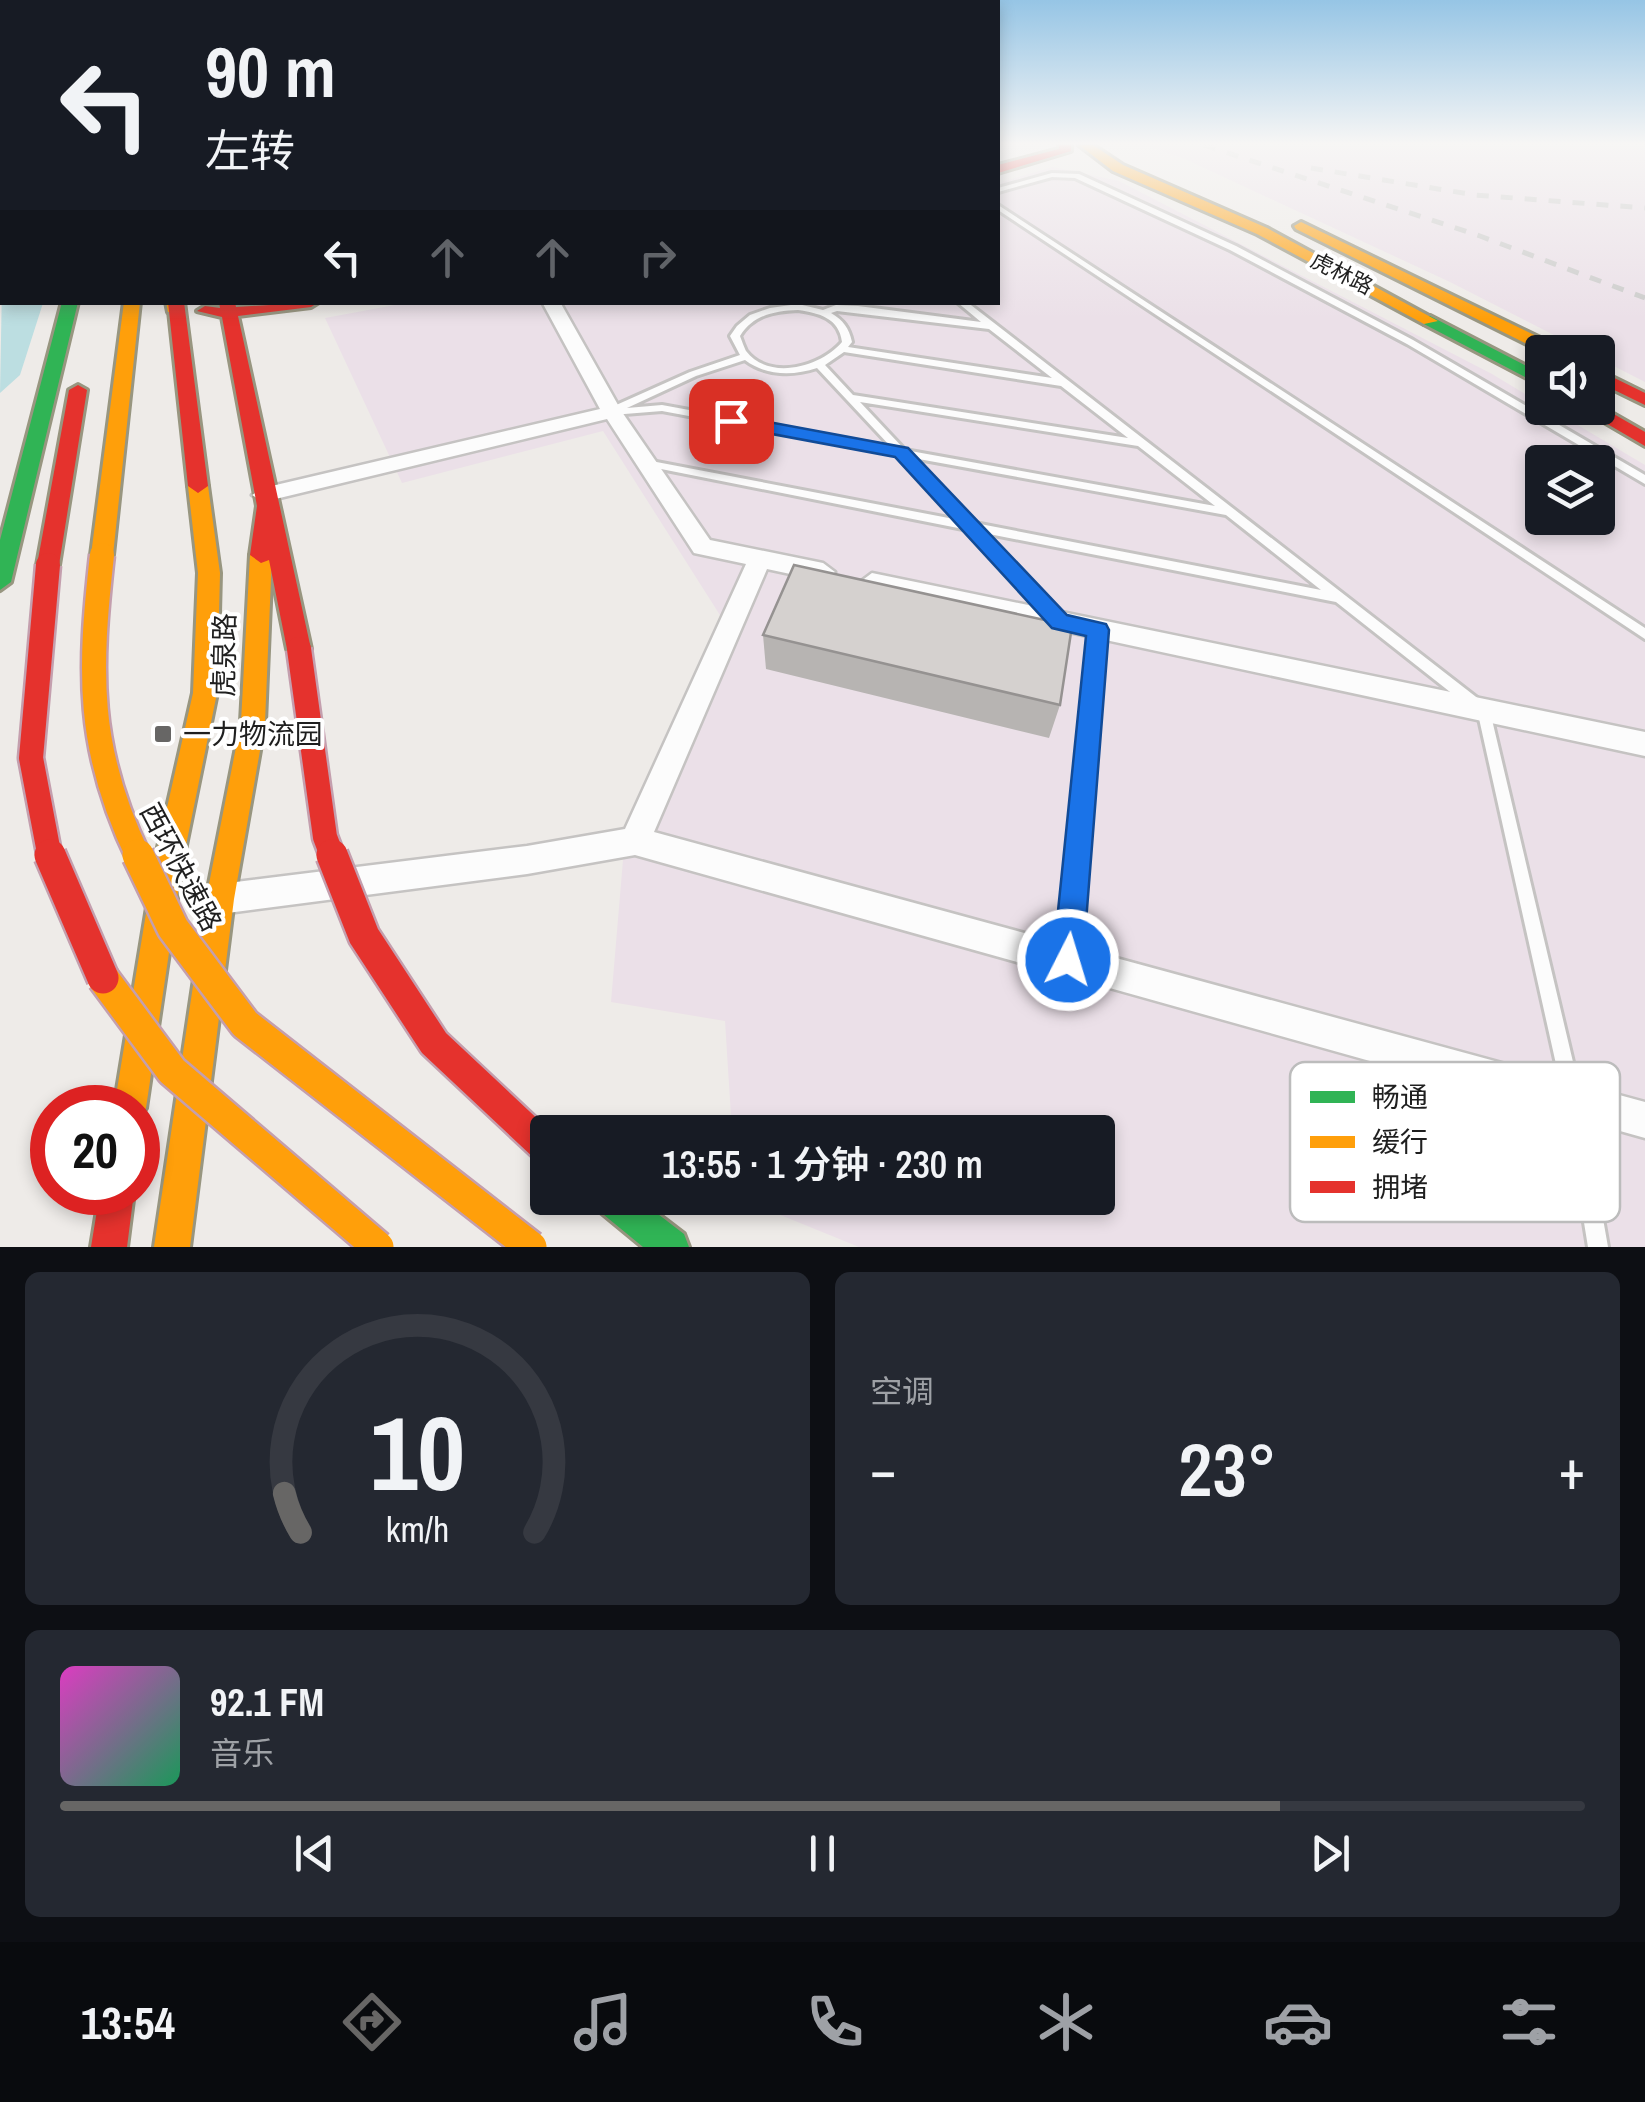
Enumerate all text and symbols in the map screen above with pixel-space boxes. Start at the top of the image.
text: 90 m [205,25,336,119]
icon: left [40,40,170,170]
text: 左转 [205,120,295,181]
icon: left [315,230,370,285]
icon: ahead [420,230,475,285]
icon: ahead [525,230,580,285]
icon: right [630,230,685,285]
street label: 虎林路 [1306,245,1378,301]
map controls [1525,335,1615,535]
button: sound [1525,335,1615,425]
pin [689,379,774,464]
icon: arrive [704,394,759,449]
button: layers [1525,445,1615,535]
street label: 虎泉路 [204,613,244,697]
place label: 一力物流园 [183,715,323,753]
marker: 一力物流园 [152,723,174,745]
street label: 西环快速路 [131,796,231,938]
position arrow [1016,908,1120,1012]
legend [1290,1062,1620,1222]
text: 畅通 [1372,1078,1428,1116]
speed limit sign: 20 [30,1085,160,1215]
text: 缓行 [1372,1123,1428,1161]
text: 13:55 · 1 分钟 · 230 m [662,1139,983,1190]
text: 拥堵 [1372,1168,1428,1206]
text: 空调 [870,1370,934,1413]
text: 10 [370,1382,465,1522]
text: 23° [1178,1418,1277,1519]
text: − [870,1432,896,1506]
text: + [1559,1432,1585,1506]
text: km/h [386,1505,449,1553]
text: 92.1 FM [210,1677,324,1728]
text: 音乐 [210,1732,274,1775]
icon: previous [287,1826,342,1881]
icon: pause [795,1826,850,1881]
icon: next [1303,1826,1358,1881]
icon: directions [337,1987,407,2057]
icon: music [568,1987,638,2057]
icon: phone [800,1987,870,2057]
icon: climate [1031,1987,1101,2057]
icon: car [1263,1987,1333,2057]
icon: filters [1494,1987,1564,2057]
text: 13:54 [81,1992,175,2053]

